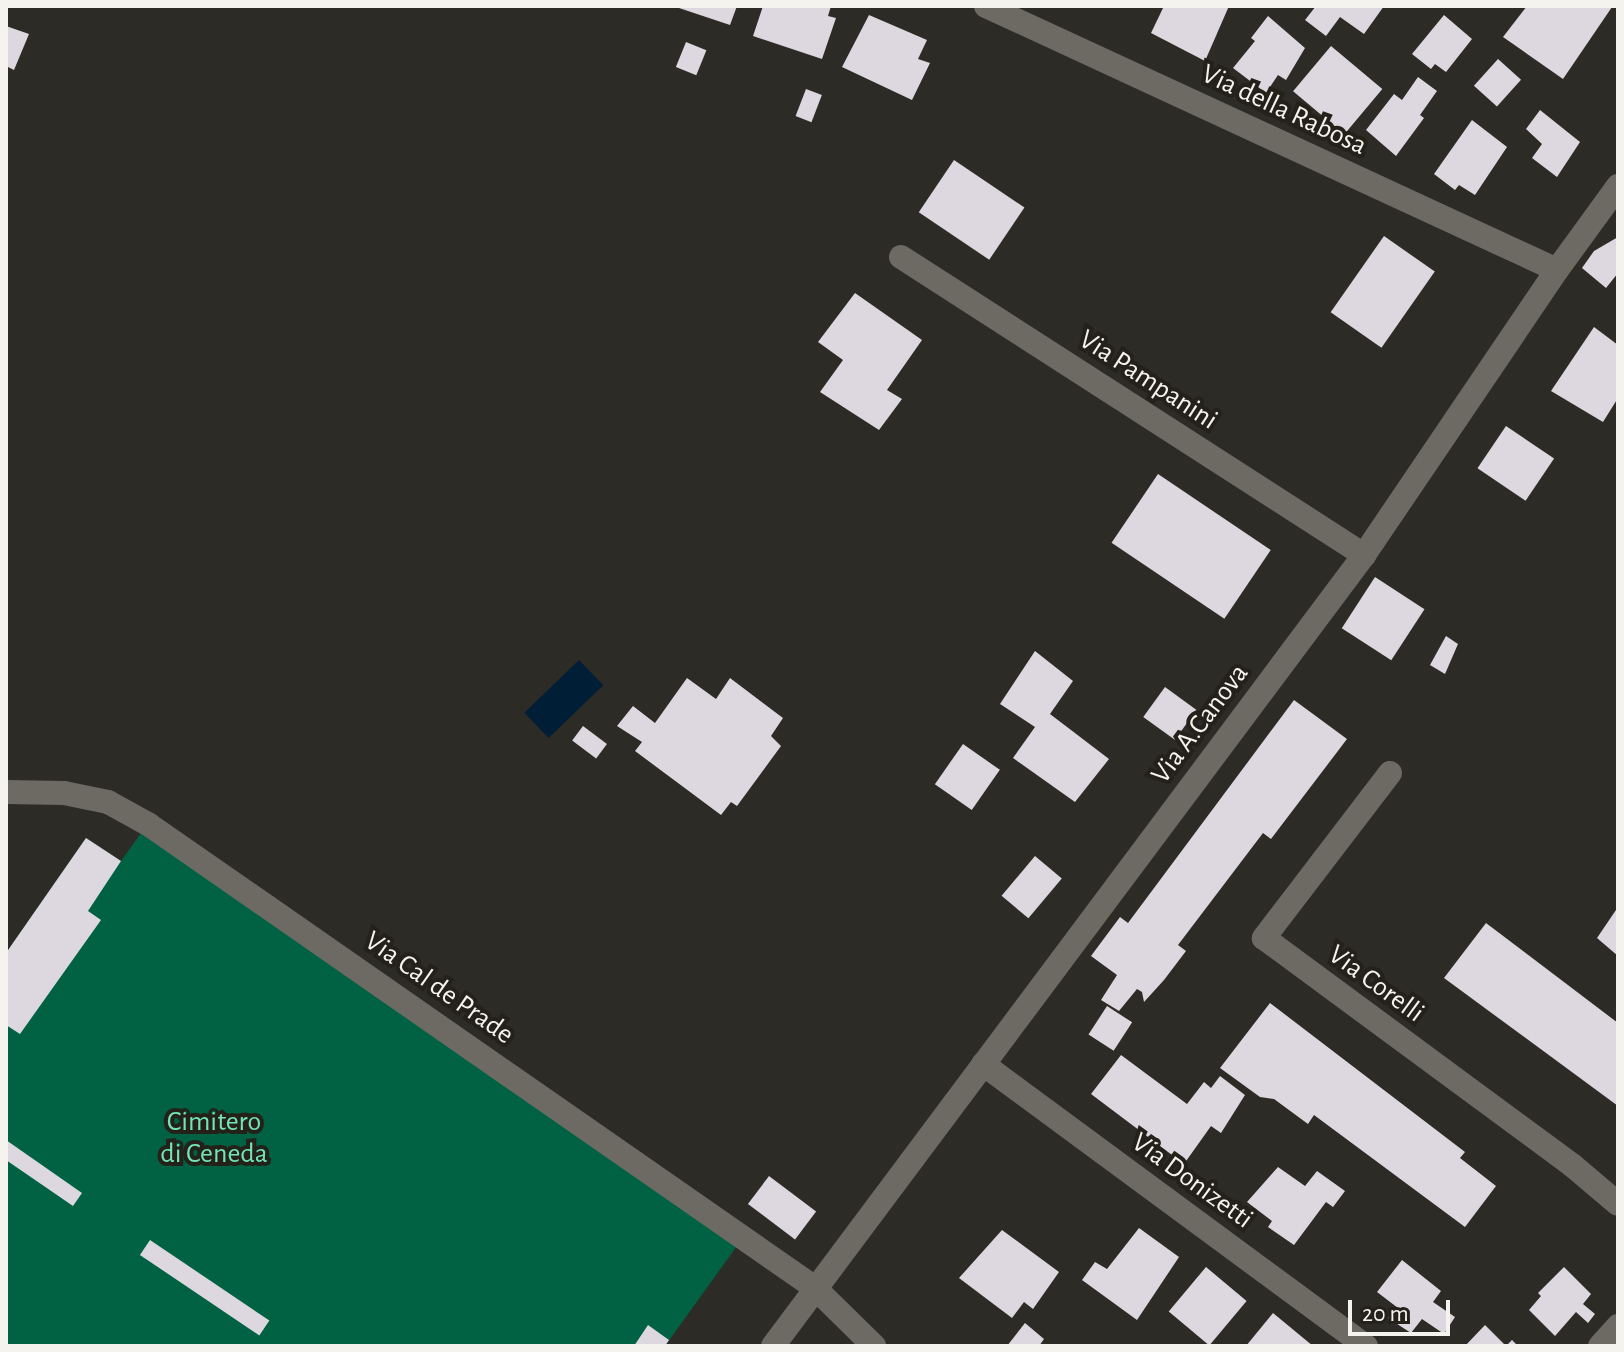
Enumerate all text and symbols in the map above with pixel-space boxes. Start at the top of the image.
street label: Via della Rabosa [1196,57,1372,163]
street label: Via Pampanini [1072,323,1224,437]
street label: Via A.Canova [1144,658,1256,790]
street label: Via Cal de Prade [358,924,520,1052]
street label: Via Corelli [1322,938,1430,1030]
park label: Cimitero di Ceneda [160,1105,268,1171]
street label: Via Donizetti [1125,1126,1259,1236]
scale bar [1352,1284,1454,1334]
text: 20 m [1362,1302,1409,1326]

